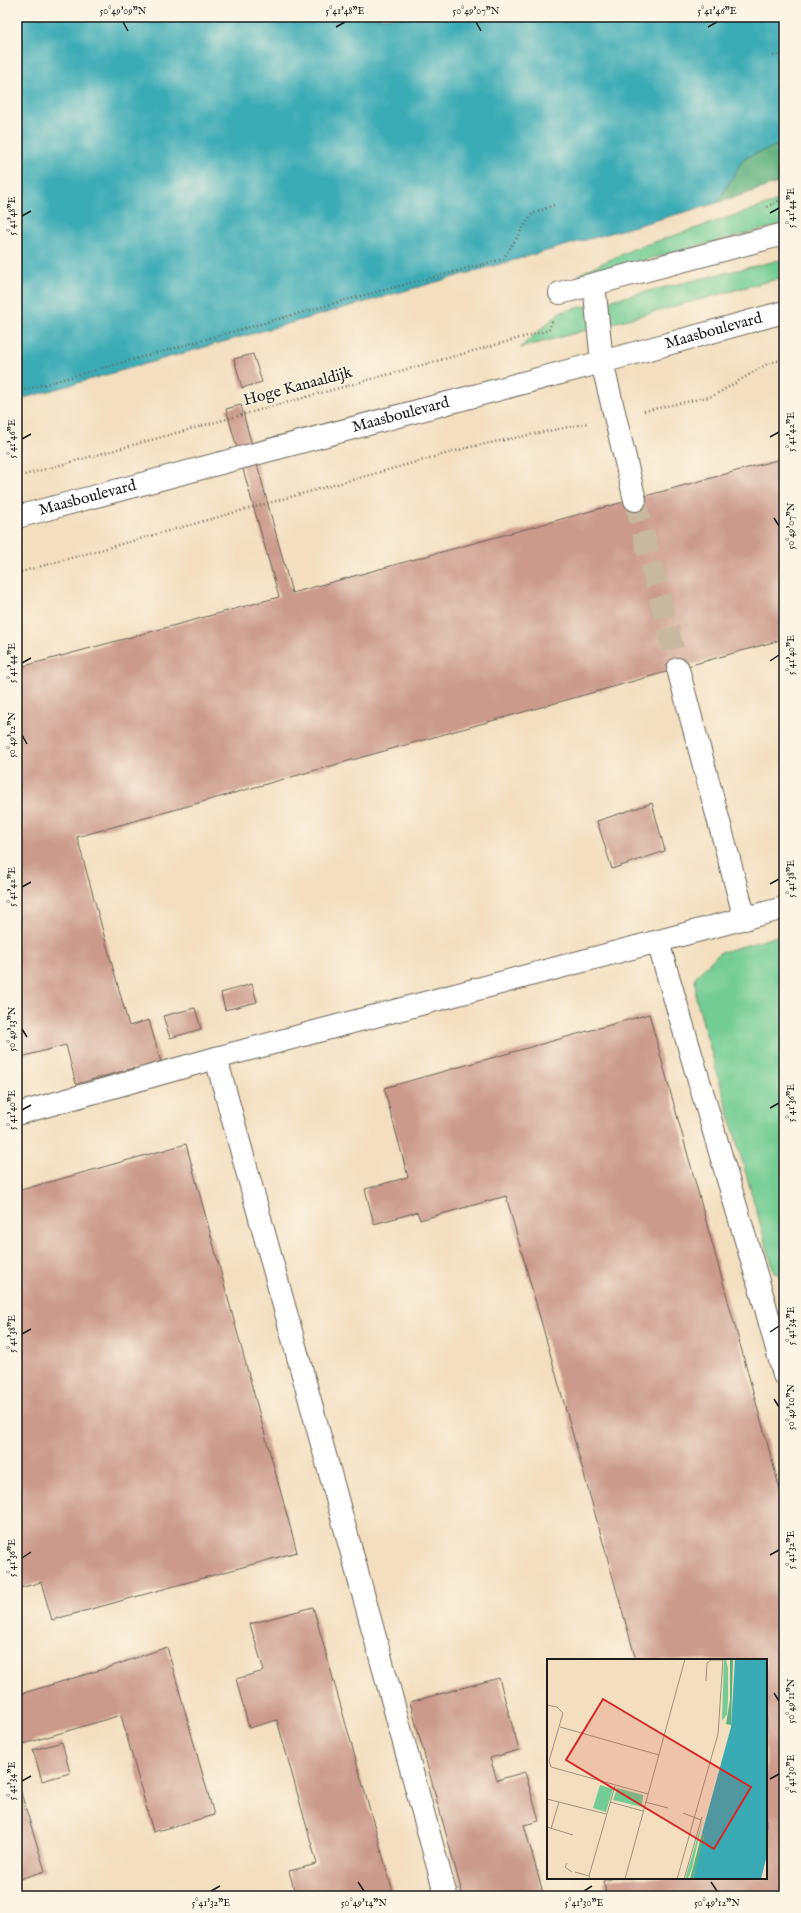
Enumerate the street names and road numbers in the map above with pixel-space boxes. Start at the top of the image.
street label: Maasboulevard [663,308,765,354]
street label: Hoge Kanaaldijk [241,363,355,411]
street label: Maasboulevard [350,393,452,438]
street label: Maasboulevard [37,476,139,521]

